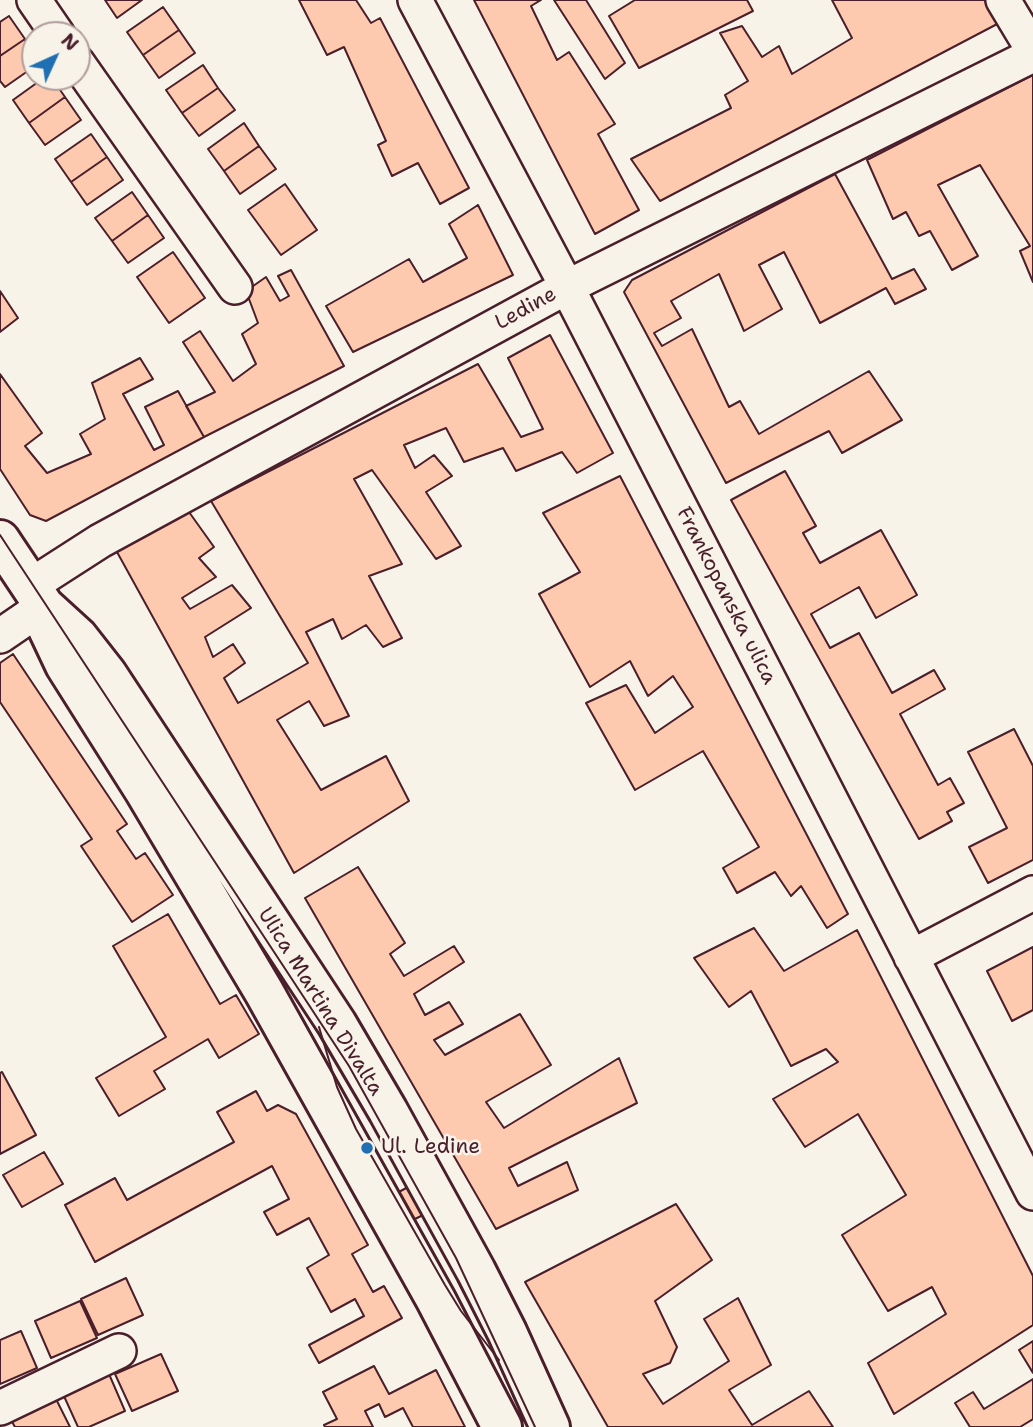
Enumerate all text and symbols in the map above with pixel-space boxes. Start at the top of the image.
north arrow [21,21,91,91]
text: N [56,28,84,56]
street label: Ledine [491,282,561,336]
street label: Frankopanska ulica [670,503,782,689]
street label: Ulica Martina Divalta [252,903,388,1101]
place label: Ul. Ledine [381,1135,480,1161]
marker: Ul. Ledine [359,1140,375,1156]

